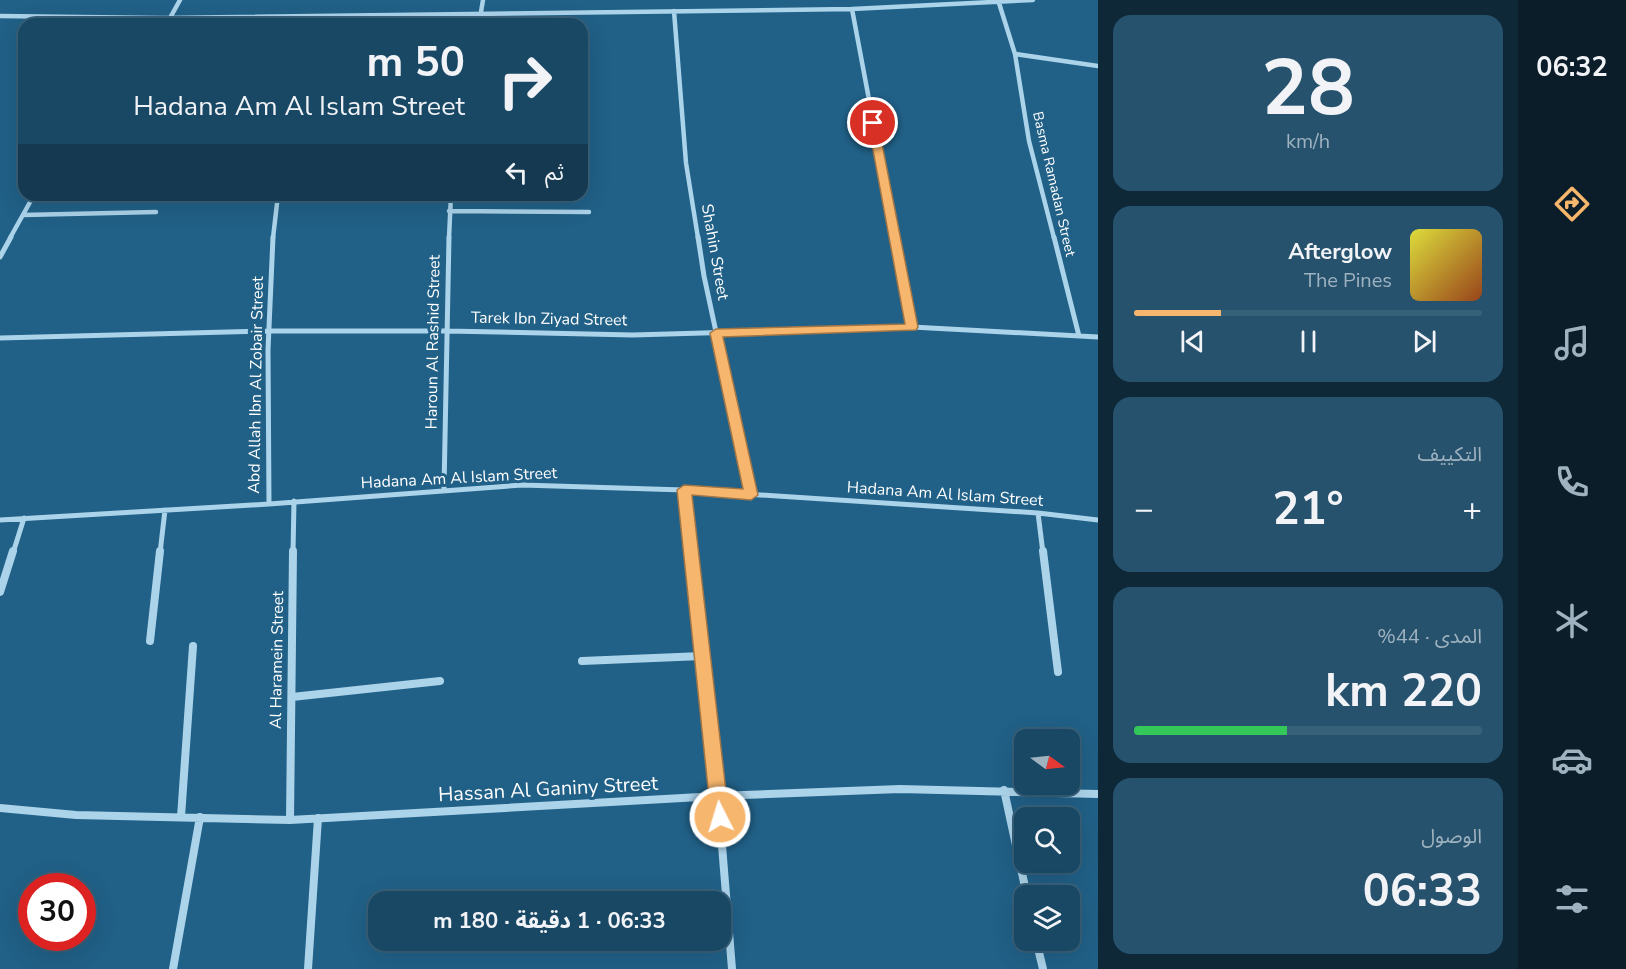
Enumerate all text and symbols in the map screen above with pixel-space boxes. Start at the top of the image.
text: 50 m [366,34,465,91]
text: 28 [1261,35,1355,142]
icon: right [486,42,564,120]
text: 06:32 [1536,49,1608,86]
text: Hadana Am Al Islam Street [133,88,465,125]
pin [847,97,898,148]
icon: arrive [856,106,889,139]
street label: Basma Ramadan Street [1028,110,1080,258]
text: km/h [1286,128,1330,155]
icon: left [500,156,533,189]
text: ثم [545,158,564,188]
icon: directions [1551,183,1593,225]
street label: Shahin Street [696,202,734,302]
text: Afterglow [1288,237,1392,267]
street label: Haroun Al Rashid Street [420,254,446,429]
text: The Pines [1304,267,1392,294]
street label: Abd Allah Ibn Al Zobair Street [243,276,269,494]
street label: Tarek Ibn Ziyad Street [471,307,628,331]
icon: music [1551,322,1593,364]
icon: previous [1176,325,1209,358]
icon: pause [1292,325,1325,358]
icon: next [1408,325,1441,358]
text: التكييف [1418,441,1482,468]
icon: phone [1551,461,1593,503]
street label: Hadana Am Al Islam Street [360,462,558,494]
street label: Hadana Am Al Islam Street [846,476,1044,512]
text: 21° [1272,479,1344,540]
text: − [1134,487,1154,532]
text: + [1462,487,1482,532]
street label: Al Haramein Street [265,590,289,729]
icon: climate [1551,600,1593,642]
text: المدى · 44% [1377,623,1482,650]
text: 220 km [1325,661,1482,722]
north arrow [1014,729,1080,795]
map controls [1014,729,1080,951]
icon: car [1551,739,1593,781]
street label: Hassan Al Ganiny Street [437,770,660,808]
position arrow [688,785,752,849]
button: search [1014,807,1080,873]
text: الوصول [1421,823,1482,850]
text: 06:33 [1363,861,1482,922]
speed limit sign: 30 [18,873,96,951]
icon: filters [1551,878,1593,920]
button: layers [1014,885,1080,951]
text: 06:33 · 1 دقيقة · 180 m [433,906,666,936]

